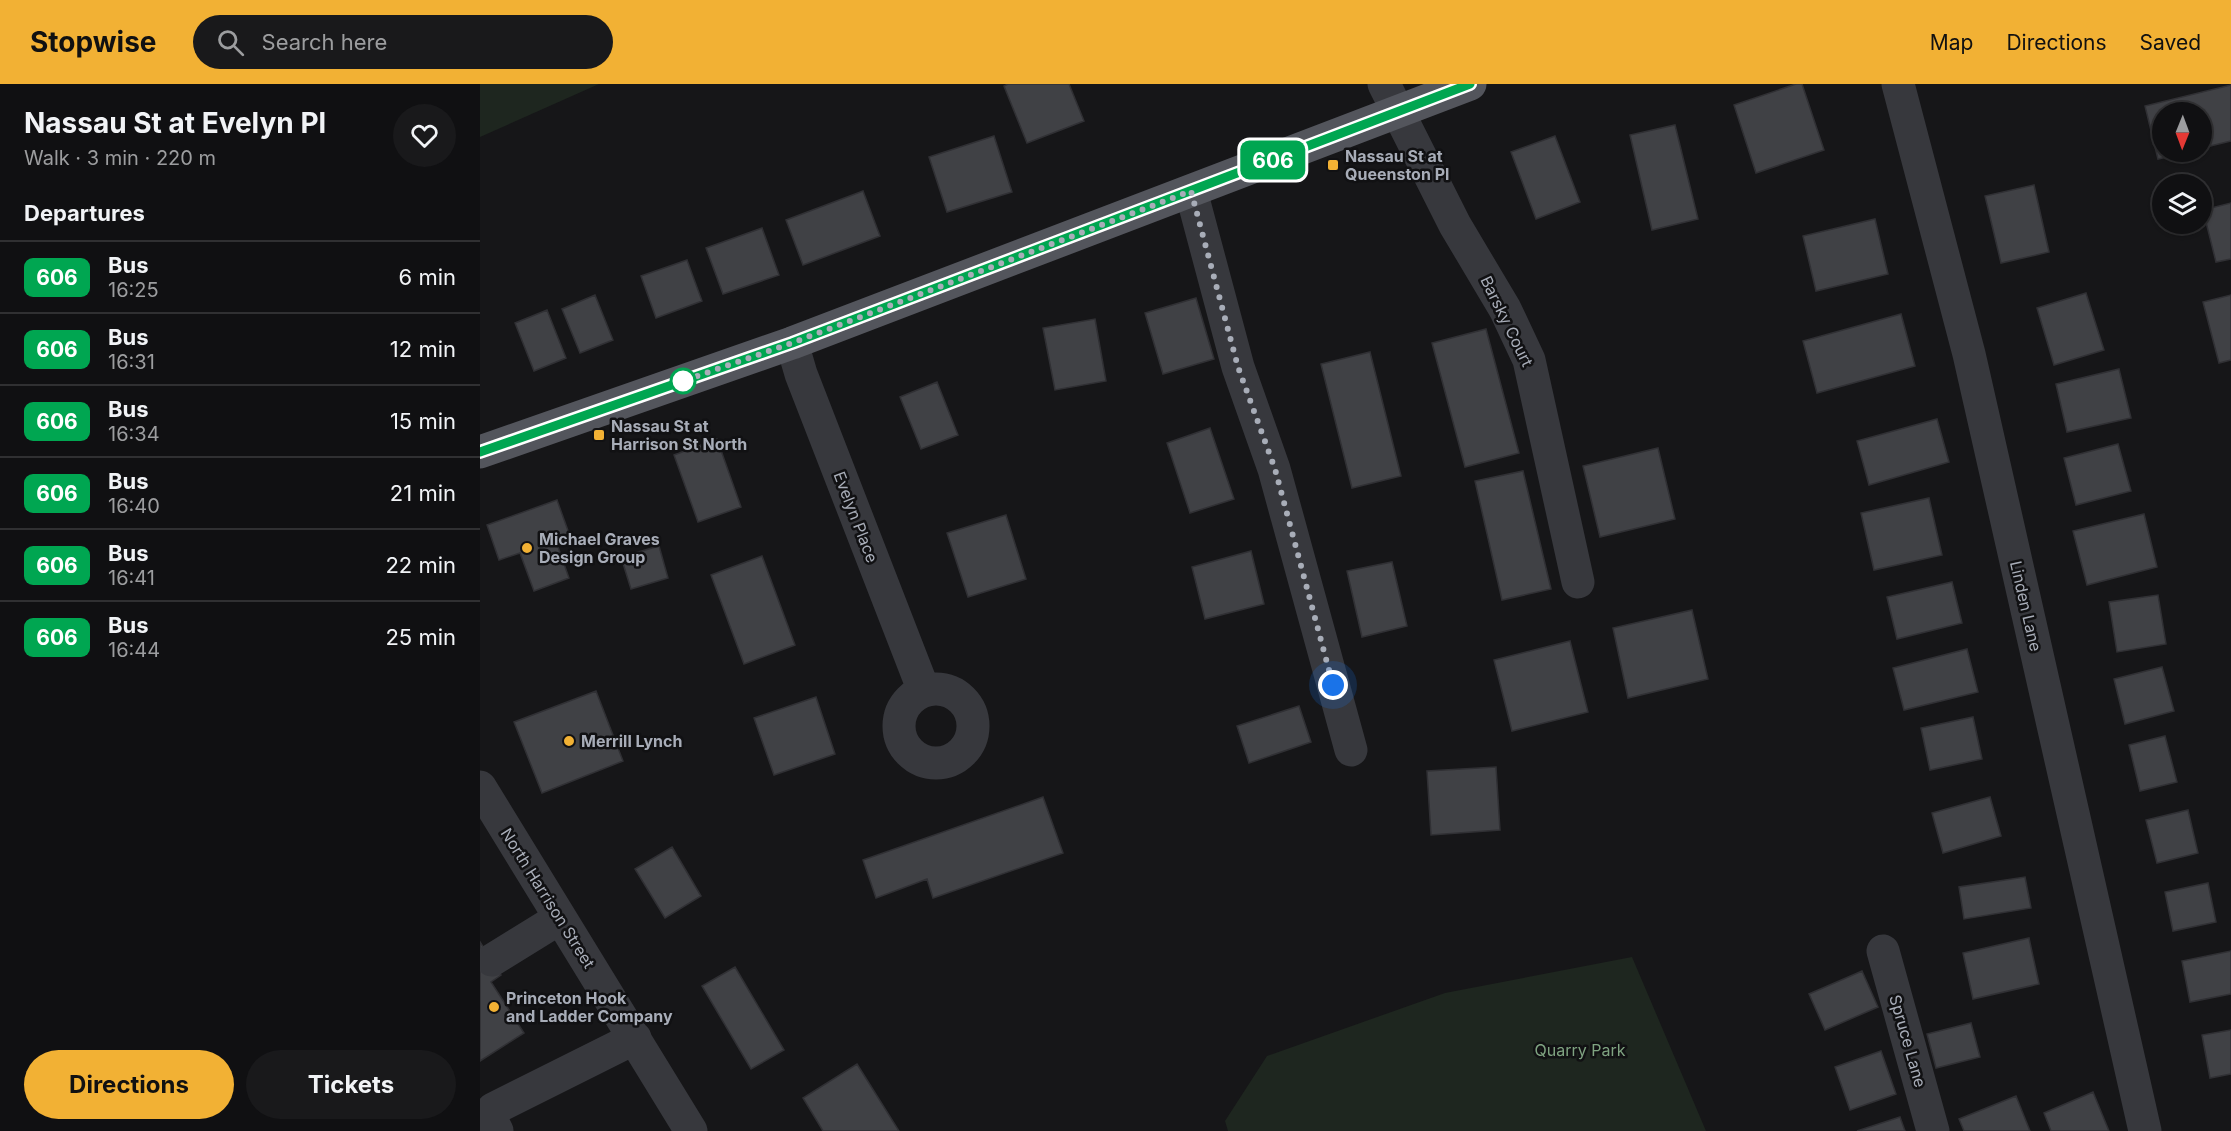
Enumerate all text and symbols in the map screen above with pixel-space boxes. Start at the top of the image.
search box [193,15,613,69]
text: Stopwise [30,25,157,59]
icon: search [214,26,247,59]
text: Search here [262,29,387,55]
text: Map [1930,30,1973,55]
text: Directions [2006,30,2107,55]
text: Saved [2140,30,2201,55]
north arrow [2152,102,2212,162]
map controls [2152,102,2212,234]
button: heart [393,104,456,167]
text: Nassau St at Evelyn Pl [24,106,326,140]
line badge: 606 [1238,140,1308,180]
text: Walk · 3 min · 220 m [24,146,216,170]
place label: Nassau St at Queenston Pl [1345,146,1449,184]
text: 606 [1252,148,1294,173]
marker: Nassau St at Queenston Pl [1326,158,1340,172]
button: layers [2152,174,2212,234]
text: Departures [24,200,145,226]
text: Bus [108,252,149,278]
text: 6 min [399,264,456,290]
text: 606 [36,265,78,290]
street label: Barsky Court [1476,272,1538,370]
text: 16:25 [108,278,159,302]
text: Bus [108,324,149,350]
text: 12 min [390,336,456,362]
text: 606 [36,337,78,362]
text: 16:31 [108,350,155,374]
unlabelled marker [670,368,696,394]
text: Bus [108,396,149,422]
text: 15 min [390,408,456,434]
text: 606 [36,409,78,434]
place label: Nassau St at Harrison St North [611,416,747,454]
text: 16:34 [108,422,160,446]
marker: Nassau St at Harrison St North [592,428,606,442]
text: Bus [108,468,149,494]
street label: Evelyn Place [829,469,883,565]
text: 21 min [390,480,456,506]
text: 606 [36,481,78,506]
text: 16:40 [108,494,160,518]
place label: Michael Graves Design Group [539,529,660,567]
text: Bus [108,540,149,566]
marker: Michael Graves Design Group [520,541,534,555]
text: 22 min [385,552,456,578]
text: 606 [36,553,78,578]
street label: Linden Lane [2006,559,2046,653]
text: 16:41 [108,566,155,590]
text: Bus [108,612,149,638]
text: 25 min [385,624,456,650]
text: 606 [36,625,78,650]
text: 16:44 [108,638,160,662]
your location [1318,670,1348,700]
place label: Merrill Lynch [581,731,682,751]
marker: Merrill Lynch [562,734,576,748]
street label: North Harrison Street [497,824,599,972]
place label: Princeton Hook and Ladder Company [506,988,673,1026]
street label: Spruce Lane [1885,992,1931,1090]
marker: Princeton Hook and Ladder Company [487,1000,501,1014]
park label: Quarry Park [1535,1040,1626,1060]
button: Directions [24,1050,234,1119]
button: Tickets [246,1050,456,1119]

